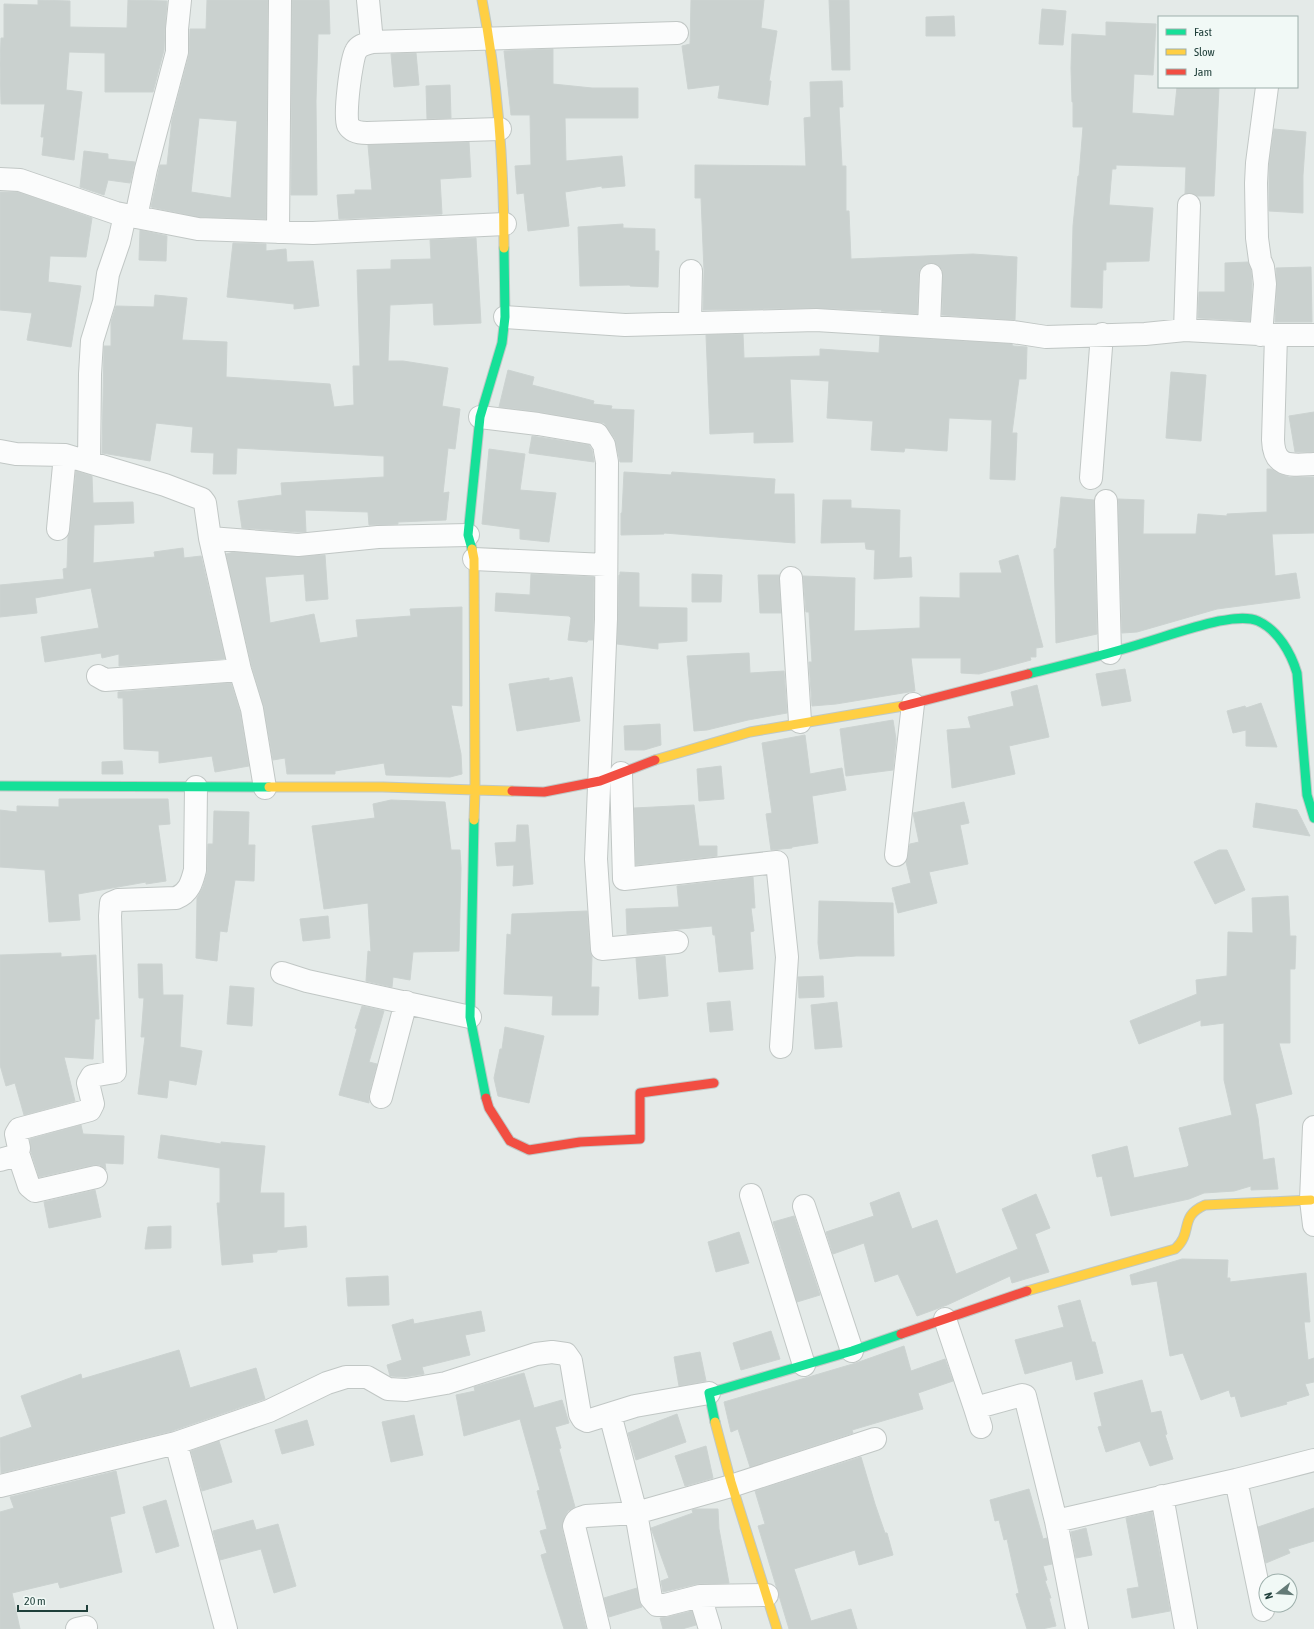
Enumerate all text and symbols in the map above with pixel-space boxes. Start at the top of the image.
legend [1158,16,1298,88]
text: Fast [1194,25,1212,39]
text: Slow [1194,45,1215,59]
text: Jam [1194,65,1212,79]
north arrow [1258,1573,1298,1613]
scale bar [18,1587,87,1613]
text: N [1262,1591,1275,1601]
text: 20 m [24,1594,46,1608]

